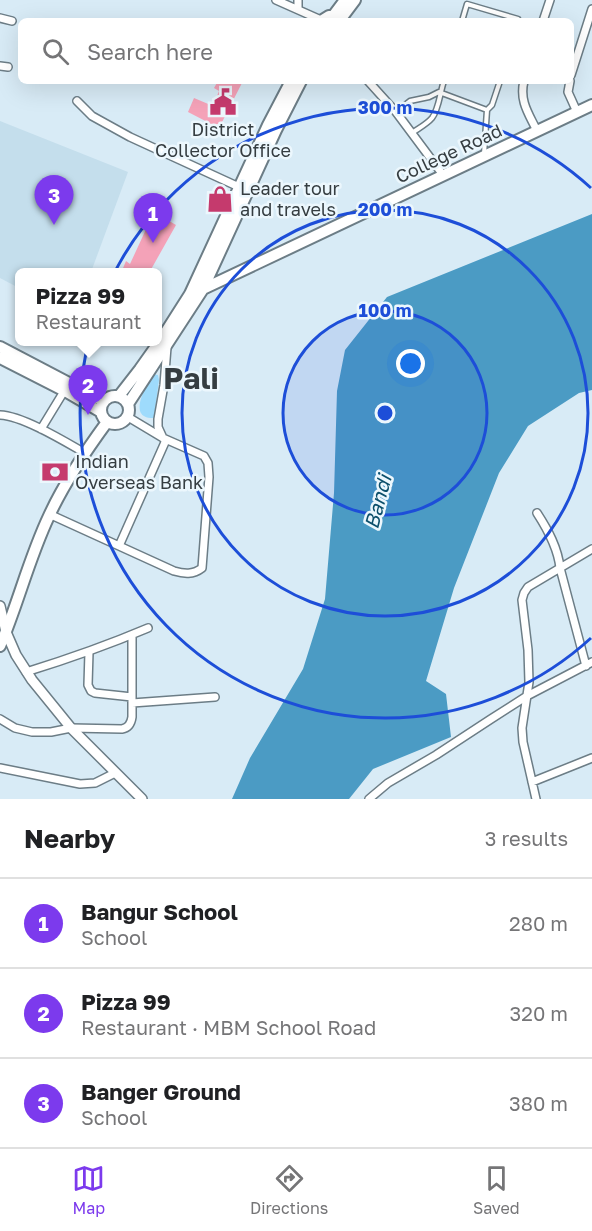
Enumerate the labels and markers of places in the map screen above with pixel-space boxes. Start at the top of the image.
public building icon: District Collector Office [208,87,238,117]
place label: District Collector Office [155,118,291,161]
pin: 3 [34,176,74,225]
place label: Leader tour and travels [240,177,340,220]
shop icon: Leader tour and travels [205,184,235,214]
pin: 1 [134,194,172,243]
pin: 2 [68,366,107,415]
centre of rings [375,403,395,423]
place label: Indian Overseas Bank [75,450,203,493]
bank icon: Indian Overseas Bank [40,457,70,487]

